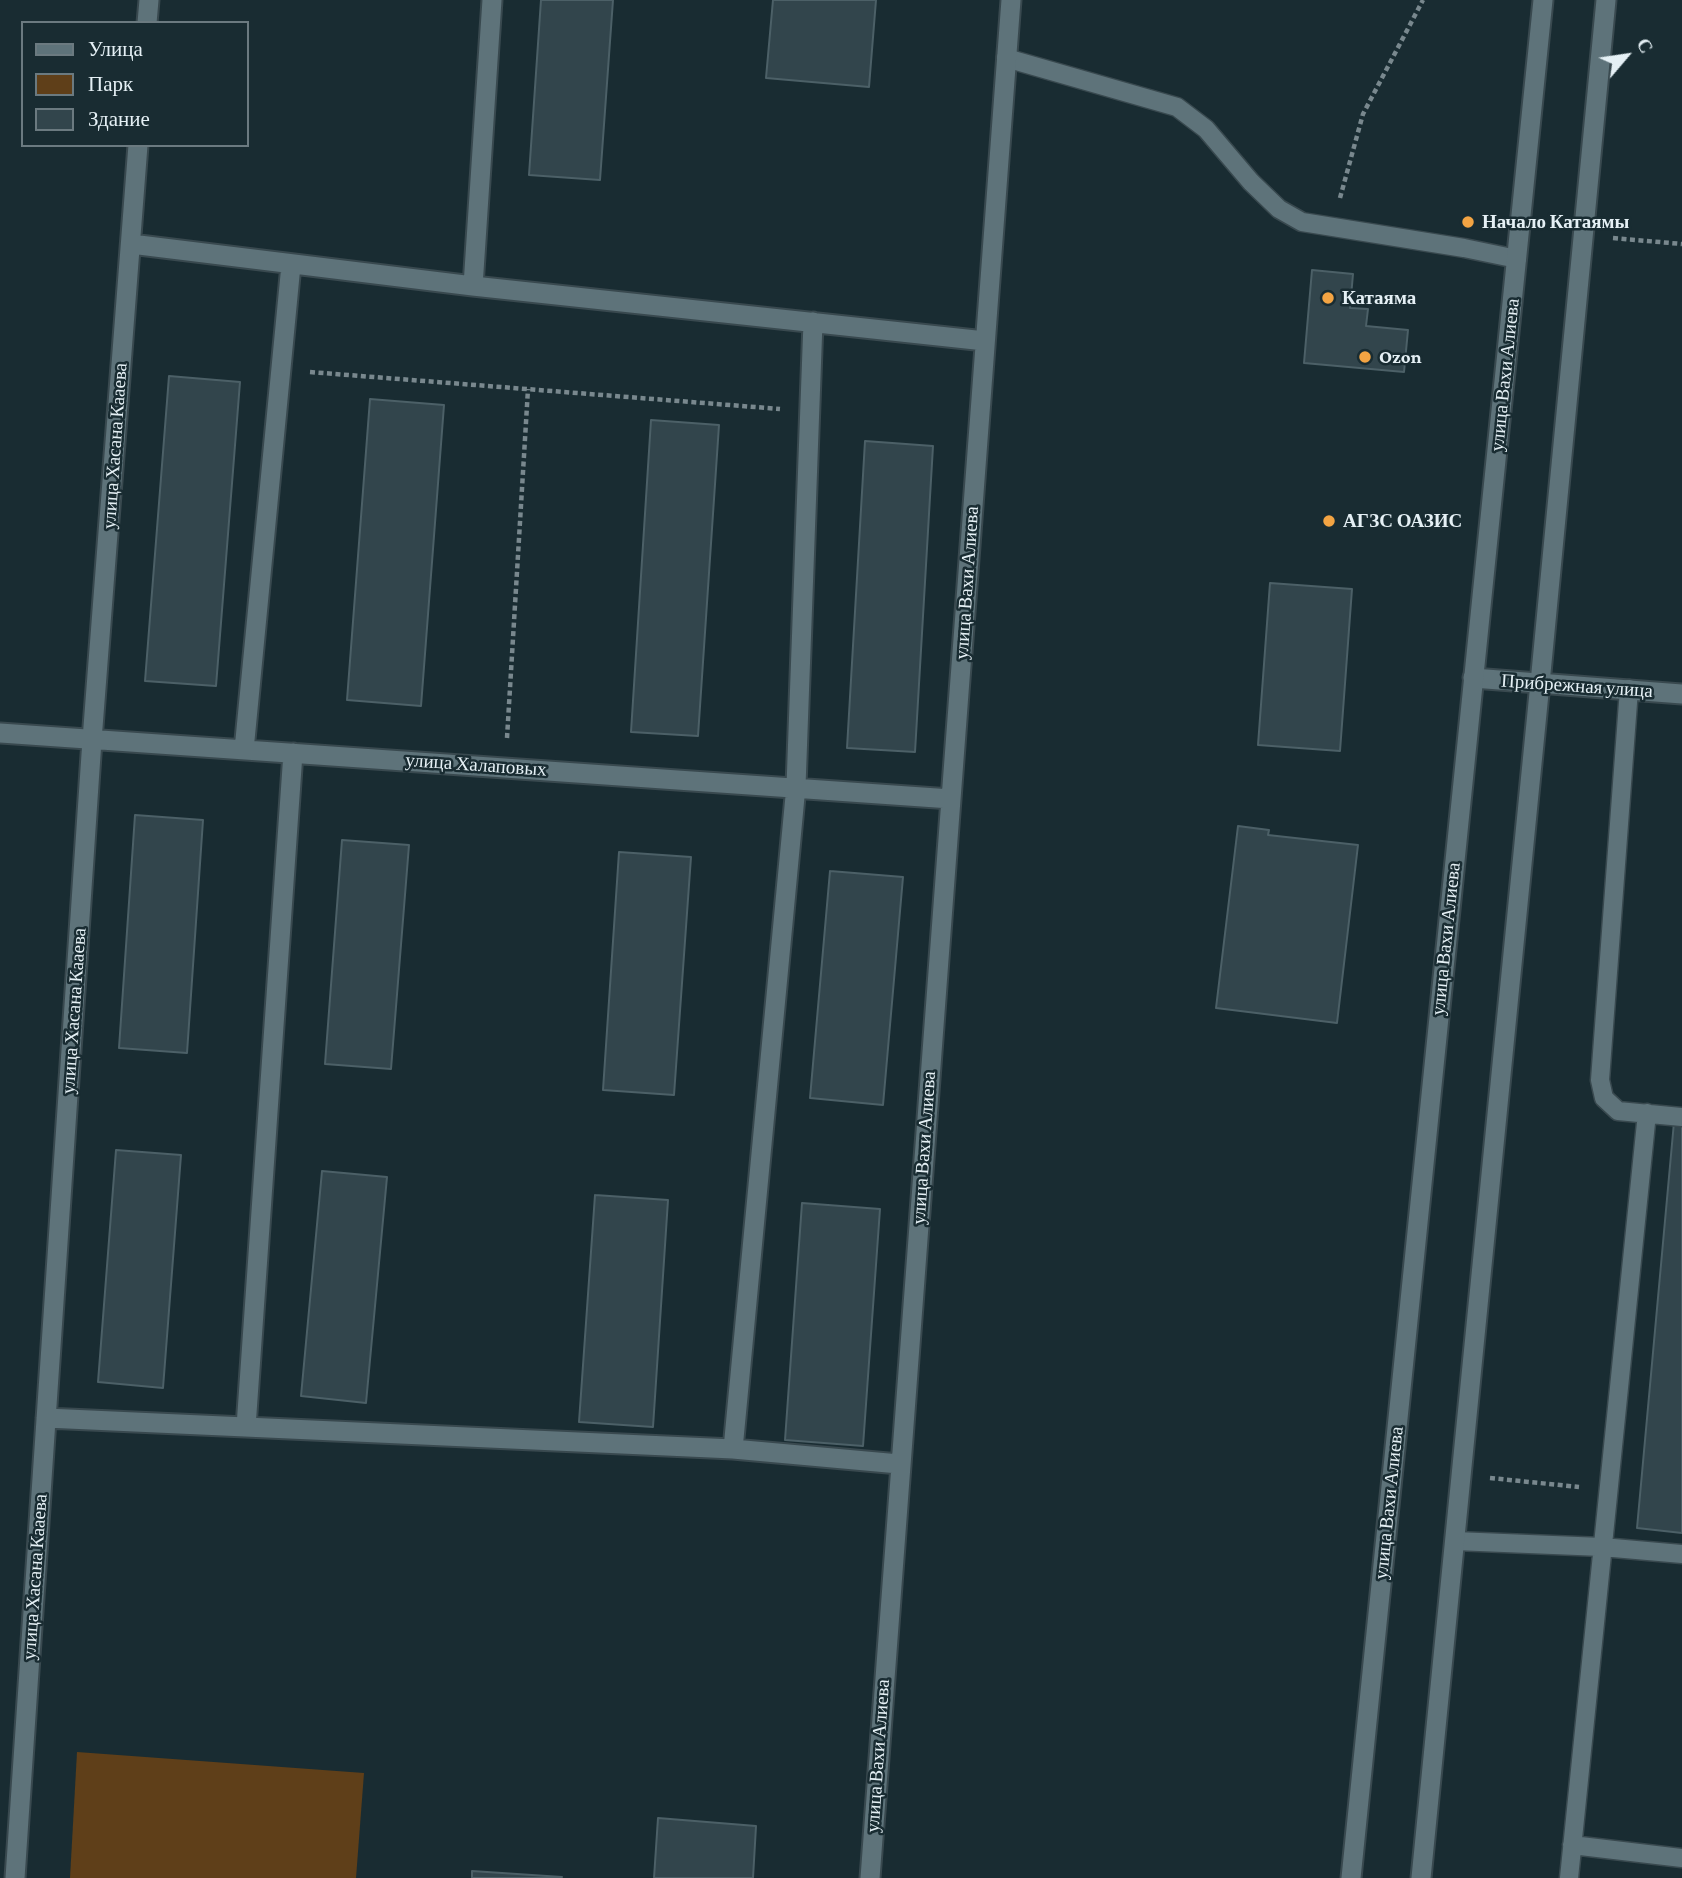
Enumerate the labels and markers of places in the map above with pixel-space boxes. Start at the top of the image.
place label: Начало Катаямы [1482,211,1629,233]
marker: Начало Катаямы [1460,214,1476,230]
place label: Катаяма [1342,287,1416,309]
marker: Катаяма [1320,290,1336,306]
place label: Ozon [1379,346,1422,368]
marker: Ozon [1357,349,1373,365]
place label: АГЗС ОАЗИС [1343,510,1462,532]
marker: АГЗС ОАЗИС [1321,513,1337,529]

